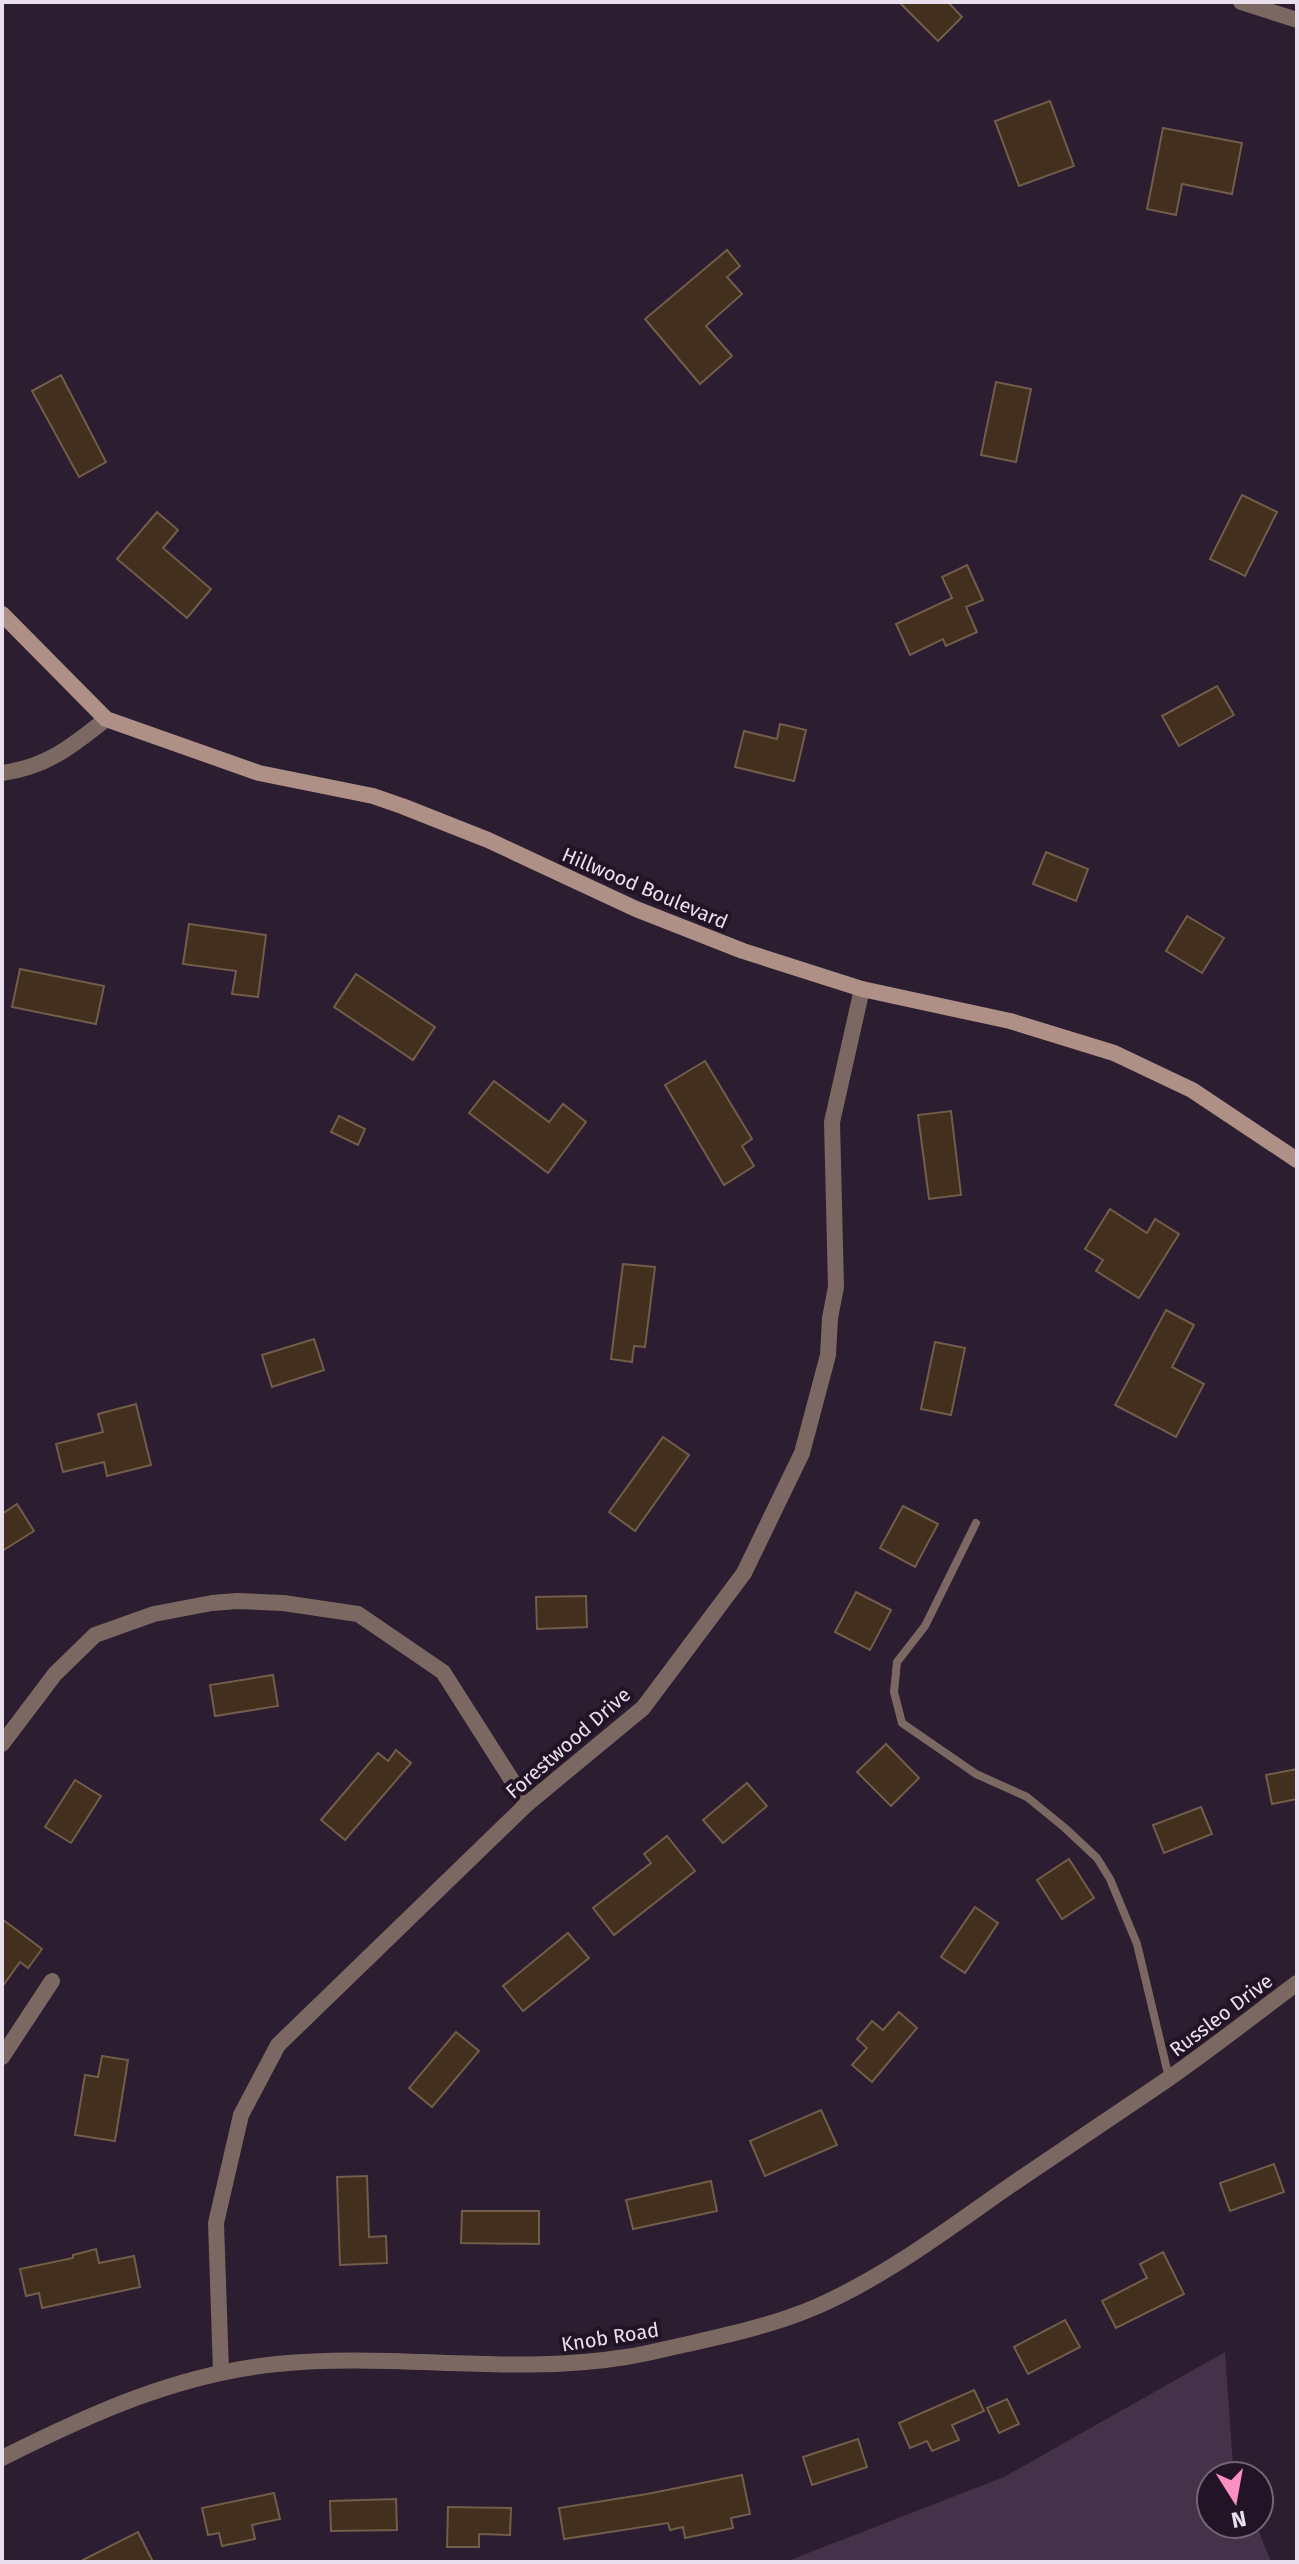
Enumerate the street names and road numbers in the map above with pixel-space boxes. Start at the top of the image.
street label: Hillwood Boulevard [559,842,731,934]
street label: Forestwood Drive [501,1682,635,1804]
street label: Russleo Drive [1165,1968,1277,2062]
street label: Knob Road [559,2317,661,2357]

